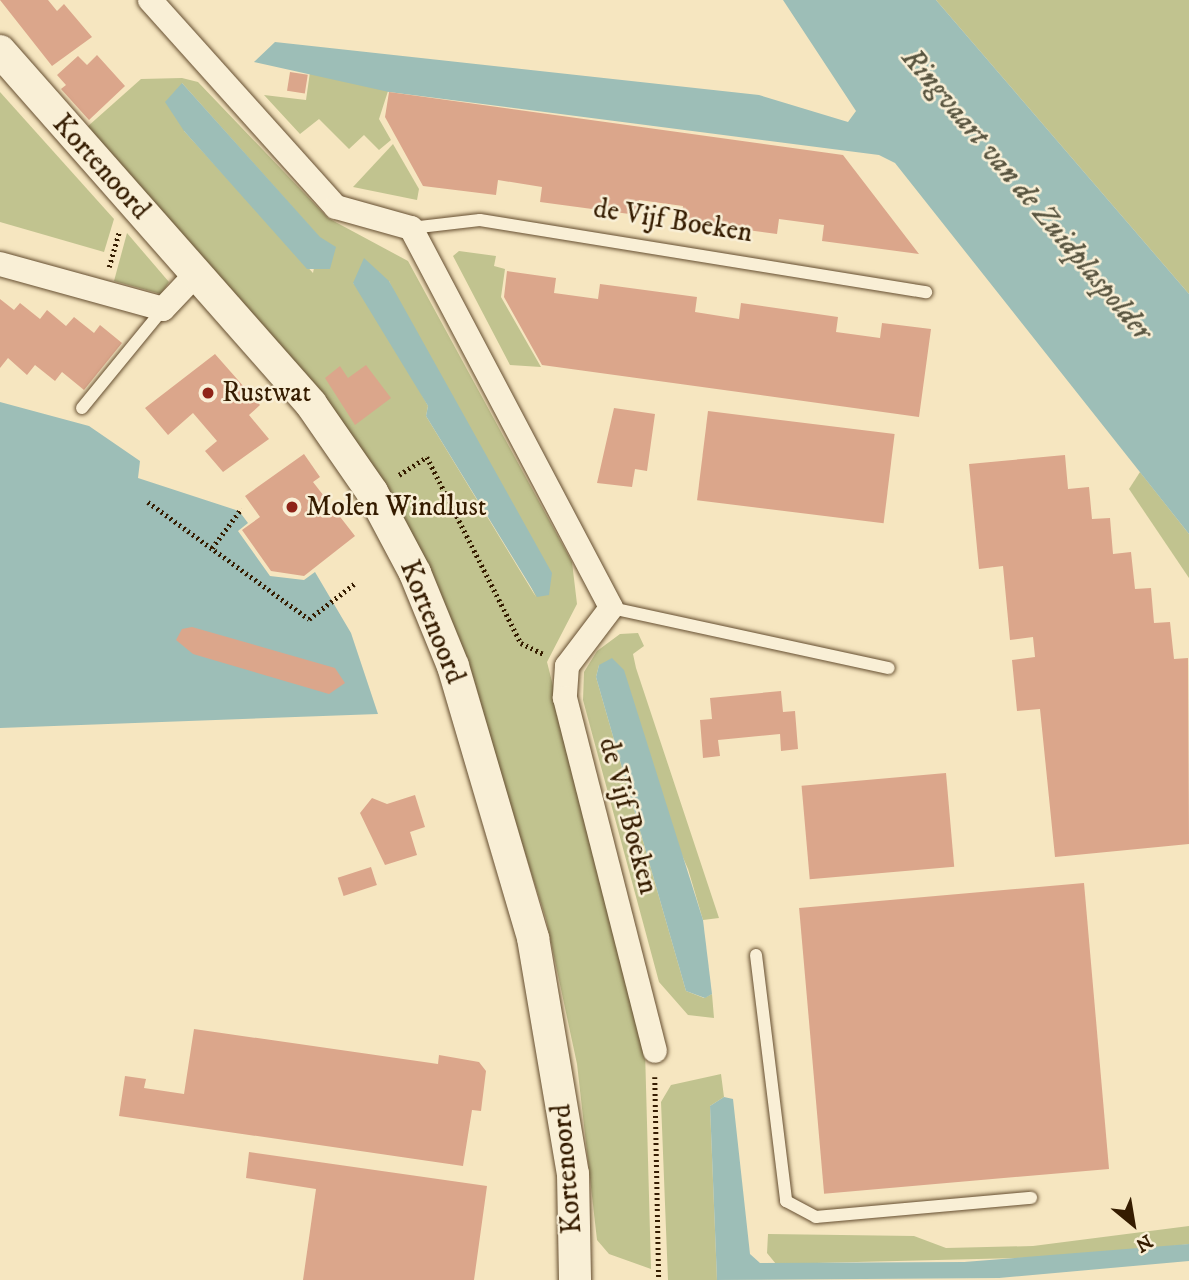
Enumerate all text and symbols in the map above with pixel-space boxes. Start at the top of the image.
water label: Ringvaart van de Zuidplaspolder [893,41,1159,349]
street label: Kortenoord [45,108,157,226]
street label: de Vijf Boeken [591,192,755,250]
place label: Rustwat [222,376,311,410]
marker: Rustwat [200,385,216,401]
place label: Molen Windlust [306,490,487,524]
marker: Molen Windlust [284,499,300,515]
street label: Kortenoord [392,556,472,688]
street label: de Vijf Boeken [591,734,665,898]
street label: Kortenoord [545,1103,589,1235]
north arrow [1098,1189,1168,1259]
text: N [1131,1229,1156,1256]

